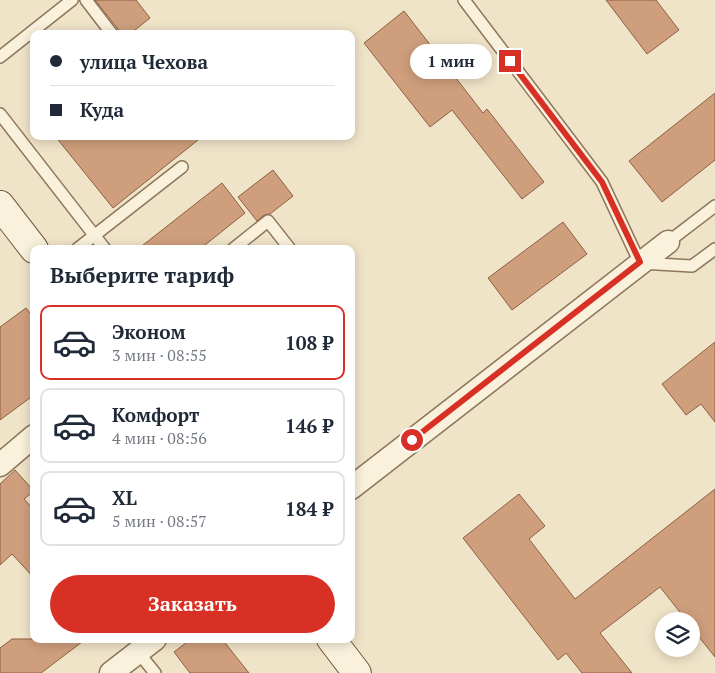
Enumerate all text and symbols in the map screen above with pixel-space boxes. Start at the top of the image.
callout: 1 мин [410,44,492,78]
text: улица Чехова [80,49,208,74]
text: 1 мин [427,50,475,72]
route end [499,50,521,72]
text: Куда [80,97,124,122]
text: Выберите тариф [50,260,234,289]
text: Эконом [112,319,186,344]
icon: car [52,320,97,365]
text: 108 ₽ [285,330,333,355]
text: 3 мин · 08:55 [112,344,207,366]
text: Комфорт [112,402,199,427]
icon: car [52,403,97,448]
text: 146 ₽ [285,413,333,438]
text: 4 мин · 08:56 [112,427,207,449]
route start [401,429,423,451]
text: XL [112,485,137,510]
icon: car [52,486,97,531]
text: 184 ₽ [285,496,333,521]
text: 5 мин · 08:57 [112,510,207,532]
button: Заказать [50,575,335,633]
map controls [655,612,700,657]
button: layers [655,612,700,657]

